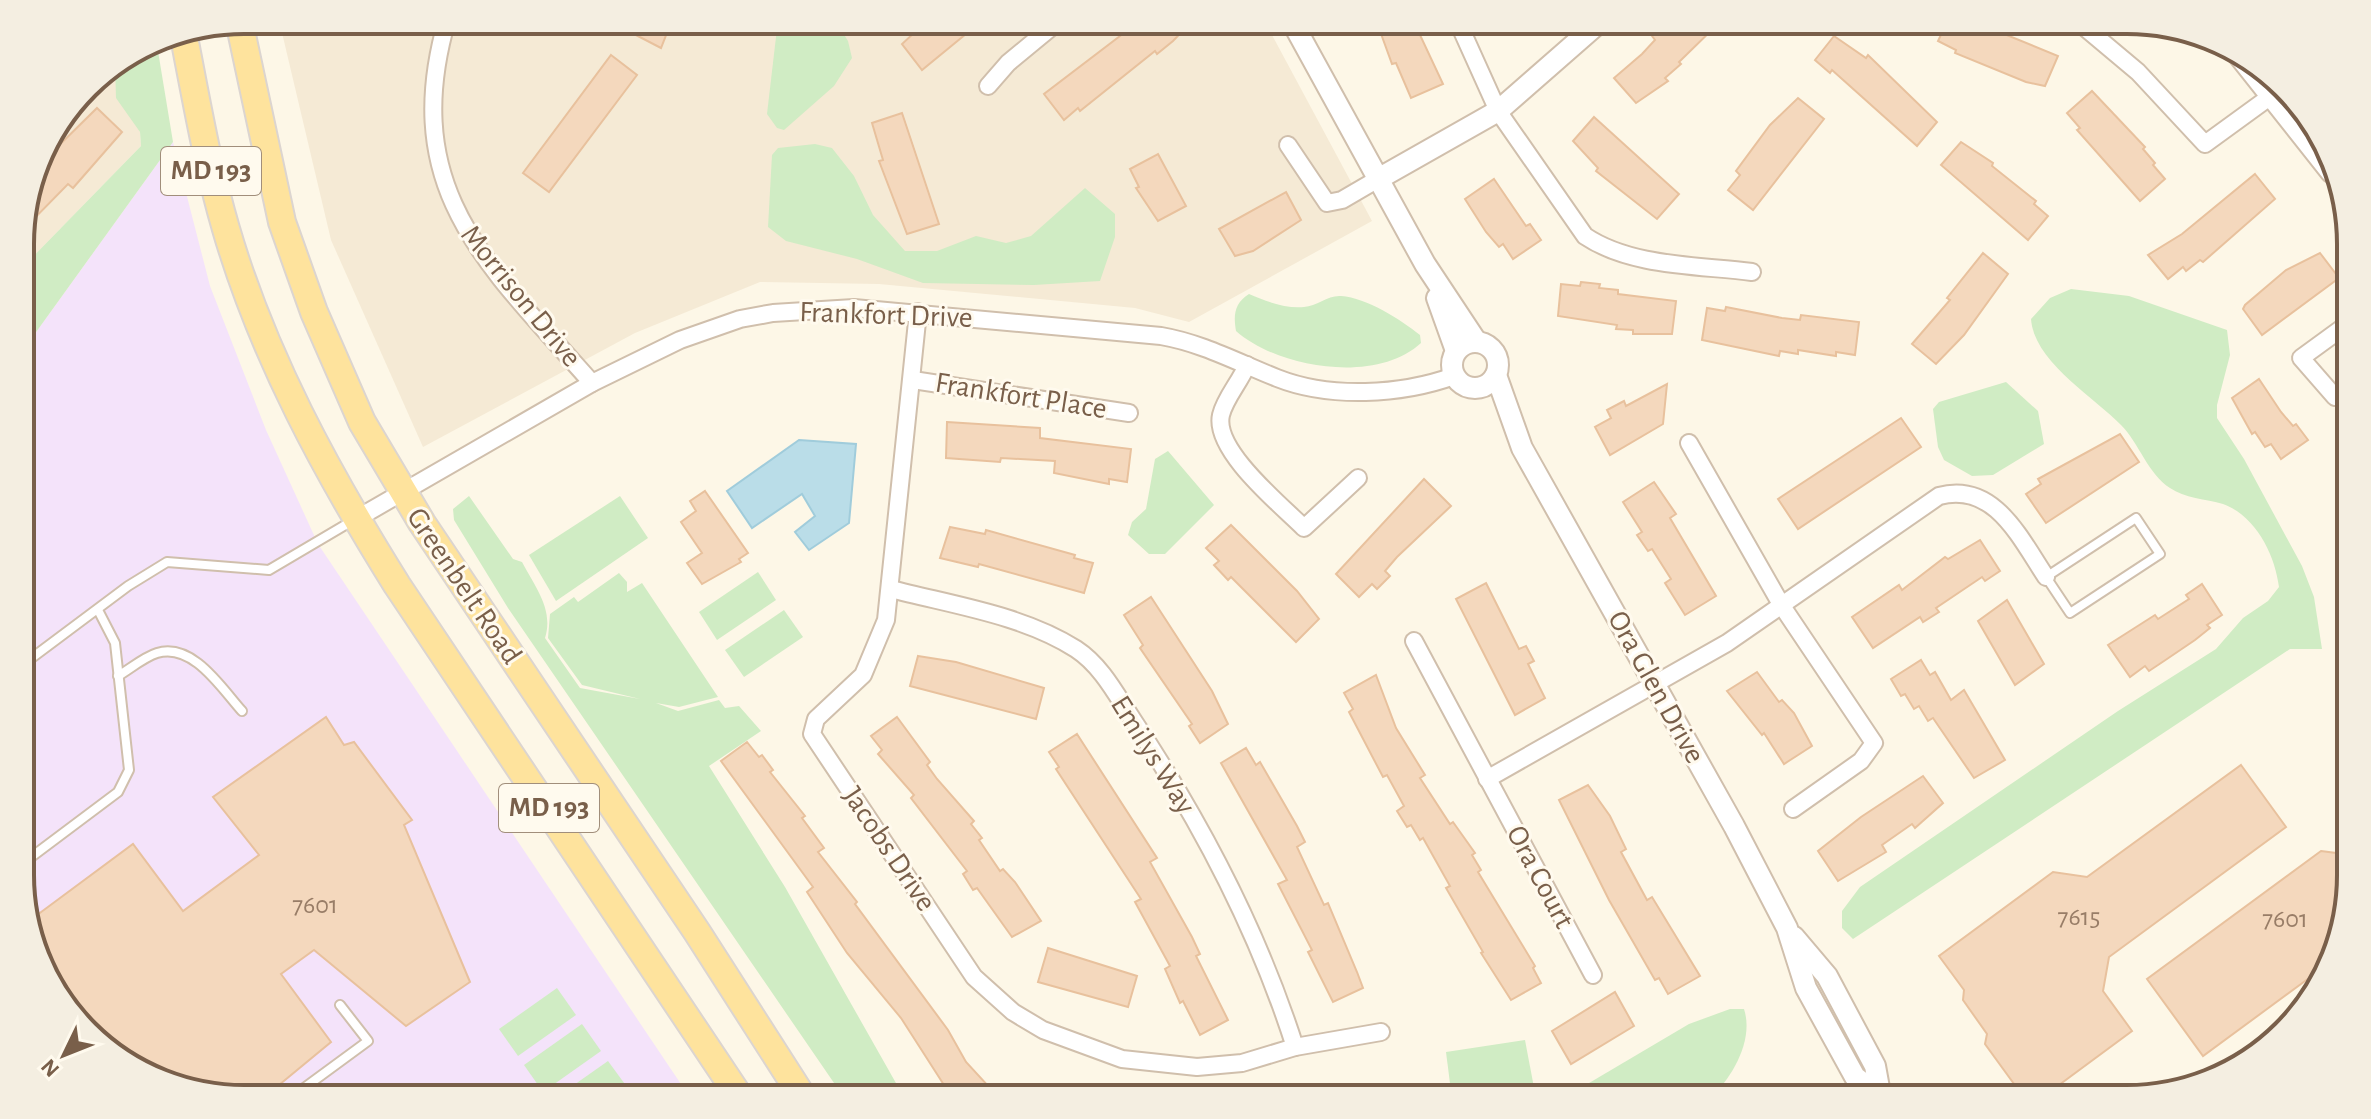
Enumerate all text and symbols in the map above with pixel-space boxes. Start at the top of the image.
road number: MD 193 [161,147,261,195]
street label: Morrison Drive [455,220,587,372]
street label: Frankfort Drive [799,297,973,333]
street label: Frankfort Place [933,368,1109,424]
street label: Greenbelt Road [401,503,527,669]
street label: Ora Glen Drive [1602,606,1710,768]
street label: Emilys Way [1105,691,1201,820]
street label: Jacobs Drive [837,781,941,917]
road number: MD 193 [499,784,599,832]
street label: Ora Court [1501,821,1580,934]
house number: 7601 [292,892,338,918]
house number: 7615 [2058,904,2100,930]
house number: 7601 [2262,906,2308,932]
north arrow [24,1015,104,1095]
text: N [37,1055,63,1081]

